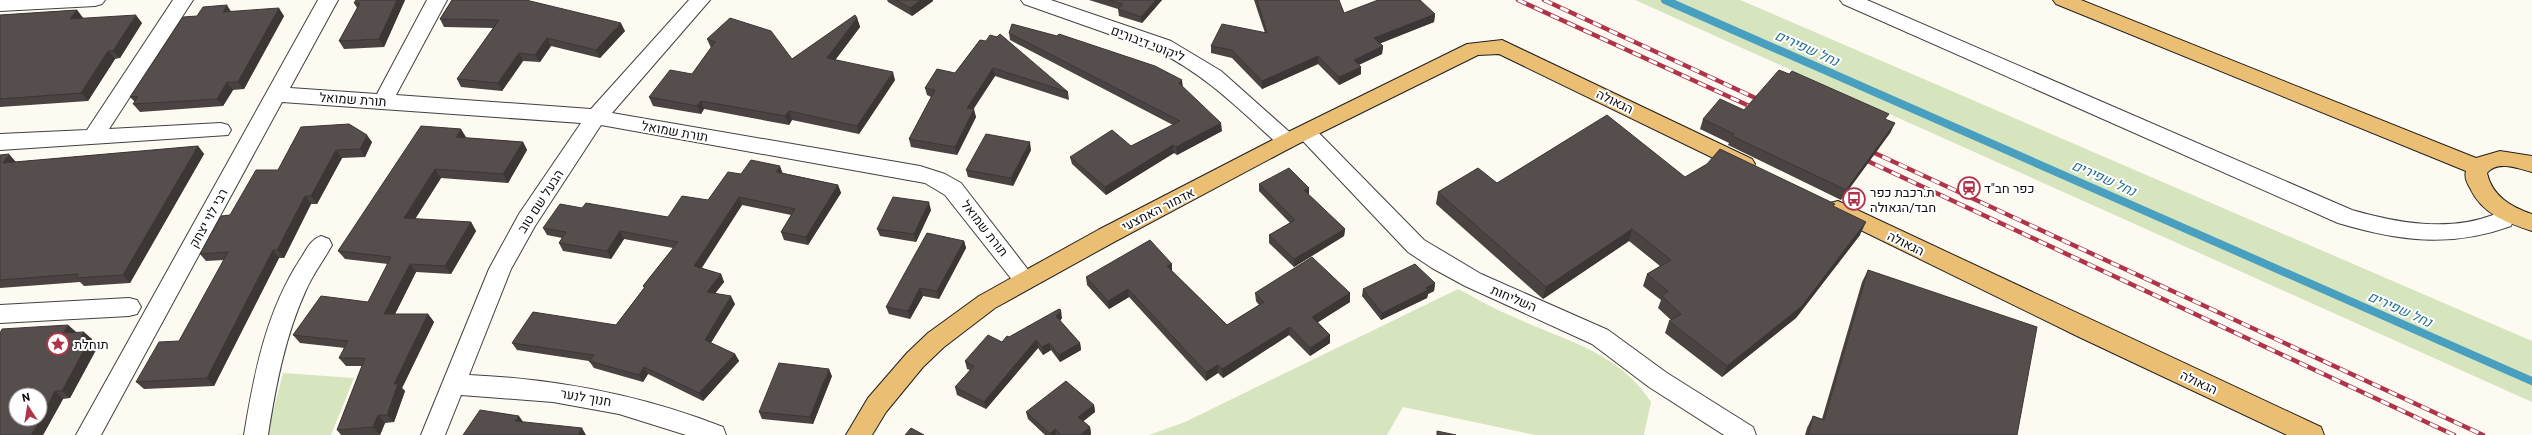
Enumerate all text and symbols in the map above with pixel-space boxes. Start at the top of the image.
street label: ליקוטי דיבורים [1108,21,1188,66]
water label: נחל שפירים [1771,25,1843,72]
street label: הגאולה [1593,84,1637,119]
street label: תורת שמואל [319,88,387,111]
street label: תורת שמואל [640,116,710,147]
water label: נחל שפירים [2068,155,2140,202]
street label: הבעל שם טוב [513,166,568,237]
station icon: כפר חב"ד [1956,175,1982,201]
place label: כפר חב"ד [1984,179,2034,198]
street label: אדמור האמצעי [1118,183,1198,236]
place label: ת.רכבת כפר חבד/הגאולה [1870,183,1936,217]
street label: רבי לוי יצחק [184,185,233,251]
bus stop icon: ת.רכבת כפר חבד/הגאולה [1841,186,1867,212]
street label: תורת שמואל [956,196,1013,261]
street label: הגאולה [1884,226,1928,261]
street label: השליחות [1488,280,1540,317]
water label: נחל שפירים [2364,286,2436,333]
place icon: תוחלת [45,331,71,357]
place label: תוחלת [74,335,109,354]
street label: הגאולה [2177,366,2221,399]
street label: חנוך לנער [559,384,613,411]
north arrow [8,387,48,427]
text: N [20,389,32,407]

